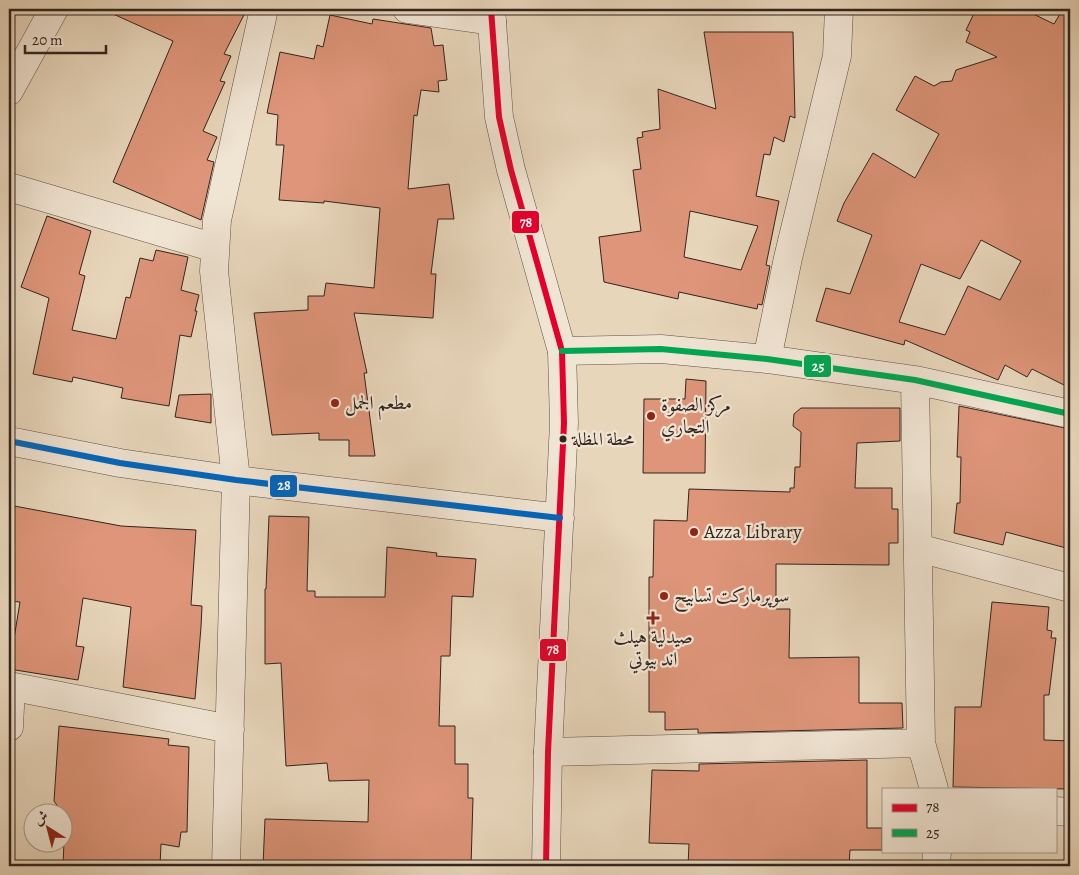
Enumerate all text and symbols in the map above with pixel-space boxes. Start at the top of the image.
scale bar [25,22,106,54]
text: 20 m [32,30,63,50]
line badge: 78 [511,210,540,234]
text: 78 [520,213,533,232]
line badge: 25 [803,354,832,378]
text: 25 [812,357,824,376]
place label: مطعم الجمل [345,390,412,421]
place label: مركز الصفوة التجاري [661,392,731,442]
marker: مطعم الجمل [329,397,341,409]
marker: مركز الصفوة التجاري [645,410,657,422]
place label: محطة المظلة [571,427,634,451]
marker: محطة المظلة [558,434,568,444]
line badge: 28 [269,474,298,498]
text: 28 [277,476,291,495]
place label: Azza Library [703,519,802,545]
marker: Azza Library [688,526,700,538]
place label: سوپرمارکت تسابيح [674,583,789,613]
marker: سوپرمارکت تسابيح [658,590,670,602]
marker: صيدلية هيلث اند بيوتي [647,612,659,624]
place label: صيدلية هيلث اند بيوتي [613,624,693,674]
line badge: 78 [539,638,567,662]
text: 78 [547,640,560,659]
legend [882,788,1056,852]
text: 78 [926,797,940,817]
north arrow [22,802,72,852]
text: ش [29,806,52,830]
text: 25 [926,823,940,843]

